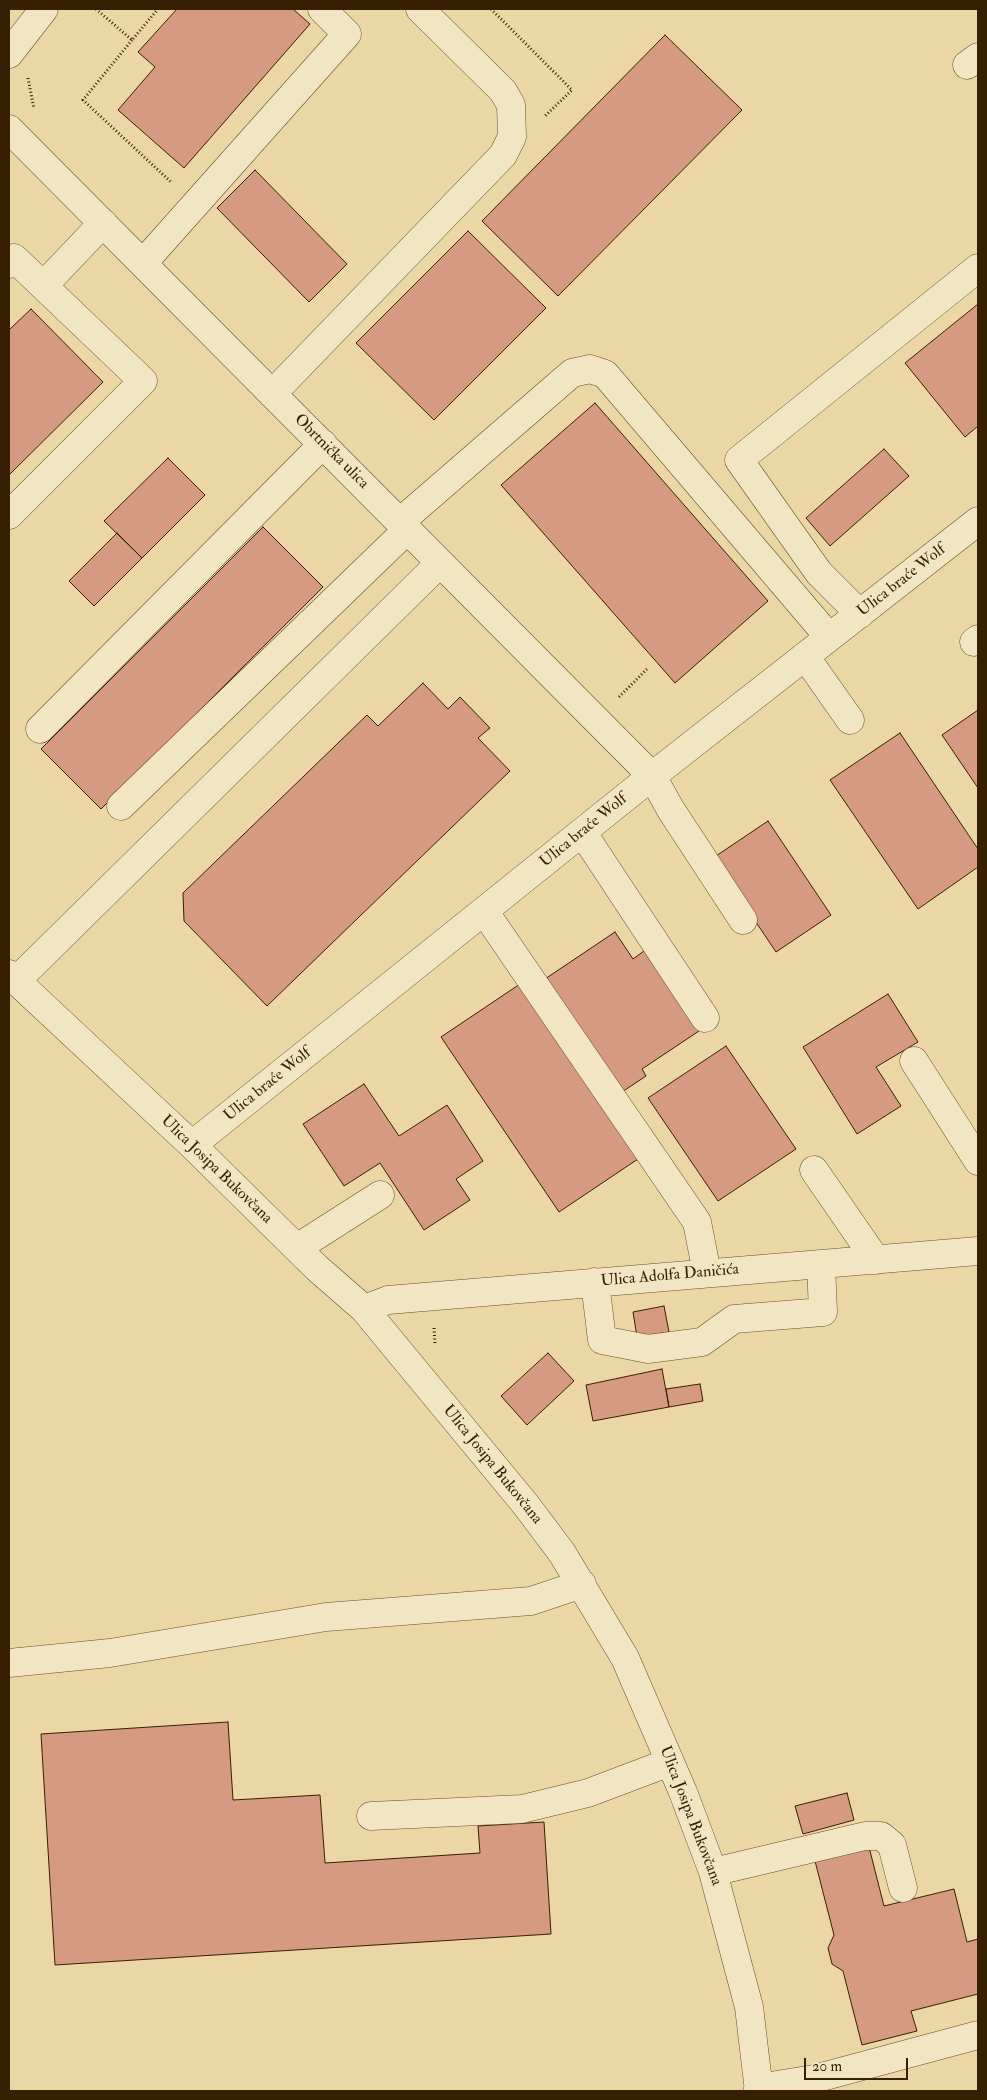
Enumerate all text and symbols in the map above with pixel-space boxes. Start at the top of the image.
street label: Obrtnička ulica [290,411,372,493]
street label: Ulica braće Wolf [854,541,950,621]
street label: Ulica braće Wolf [536,790,632,872]
street label: Ulica braće Wolf [220,1044,316,1126]
street label: Ulica Josipa Bukovčana [156,1112,276,1228]
street label: Ulica Adolfa Daničića [600,1260,740,1292]
street label: Ulica Josipa Bukovčana [438,1401,546,1529]
street label: Ulica Josipa Bukovčana [655,1743,725,1889]
scale bar [807,2048,911,2080]
text: 20 m [812,2057,842,2076]

